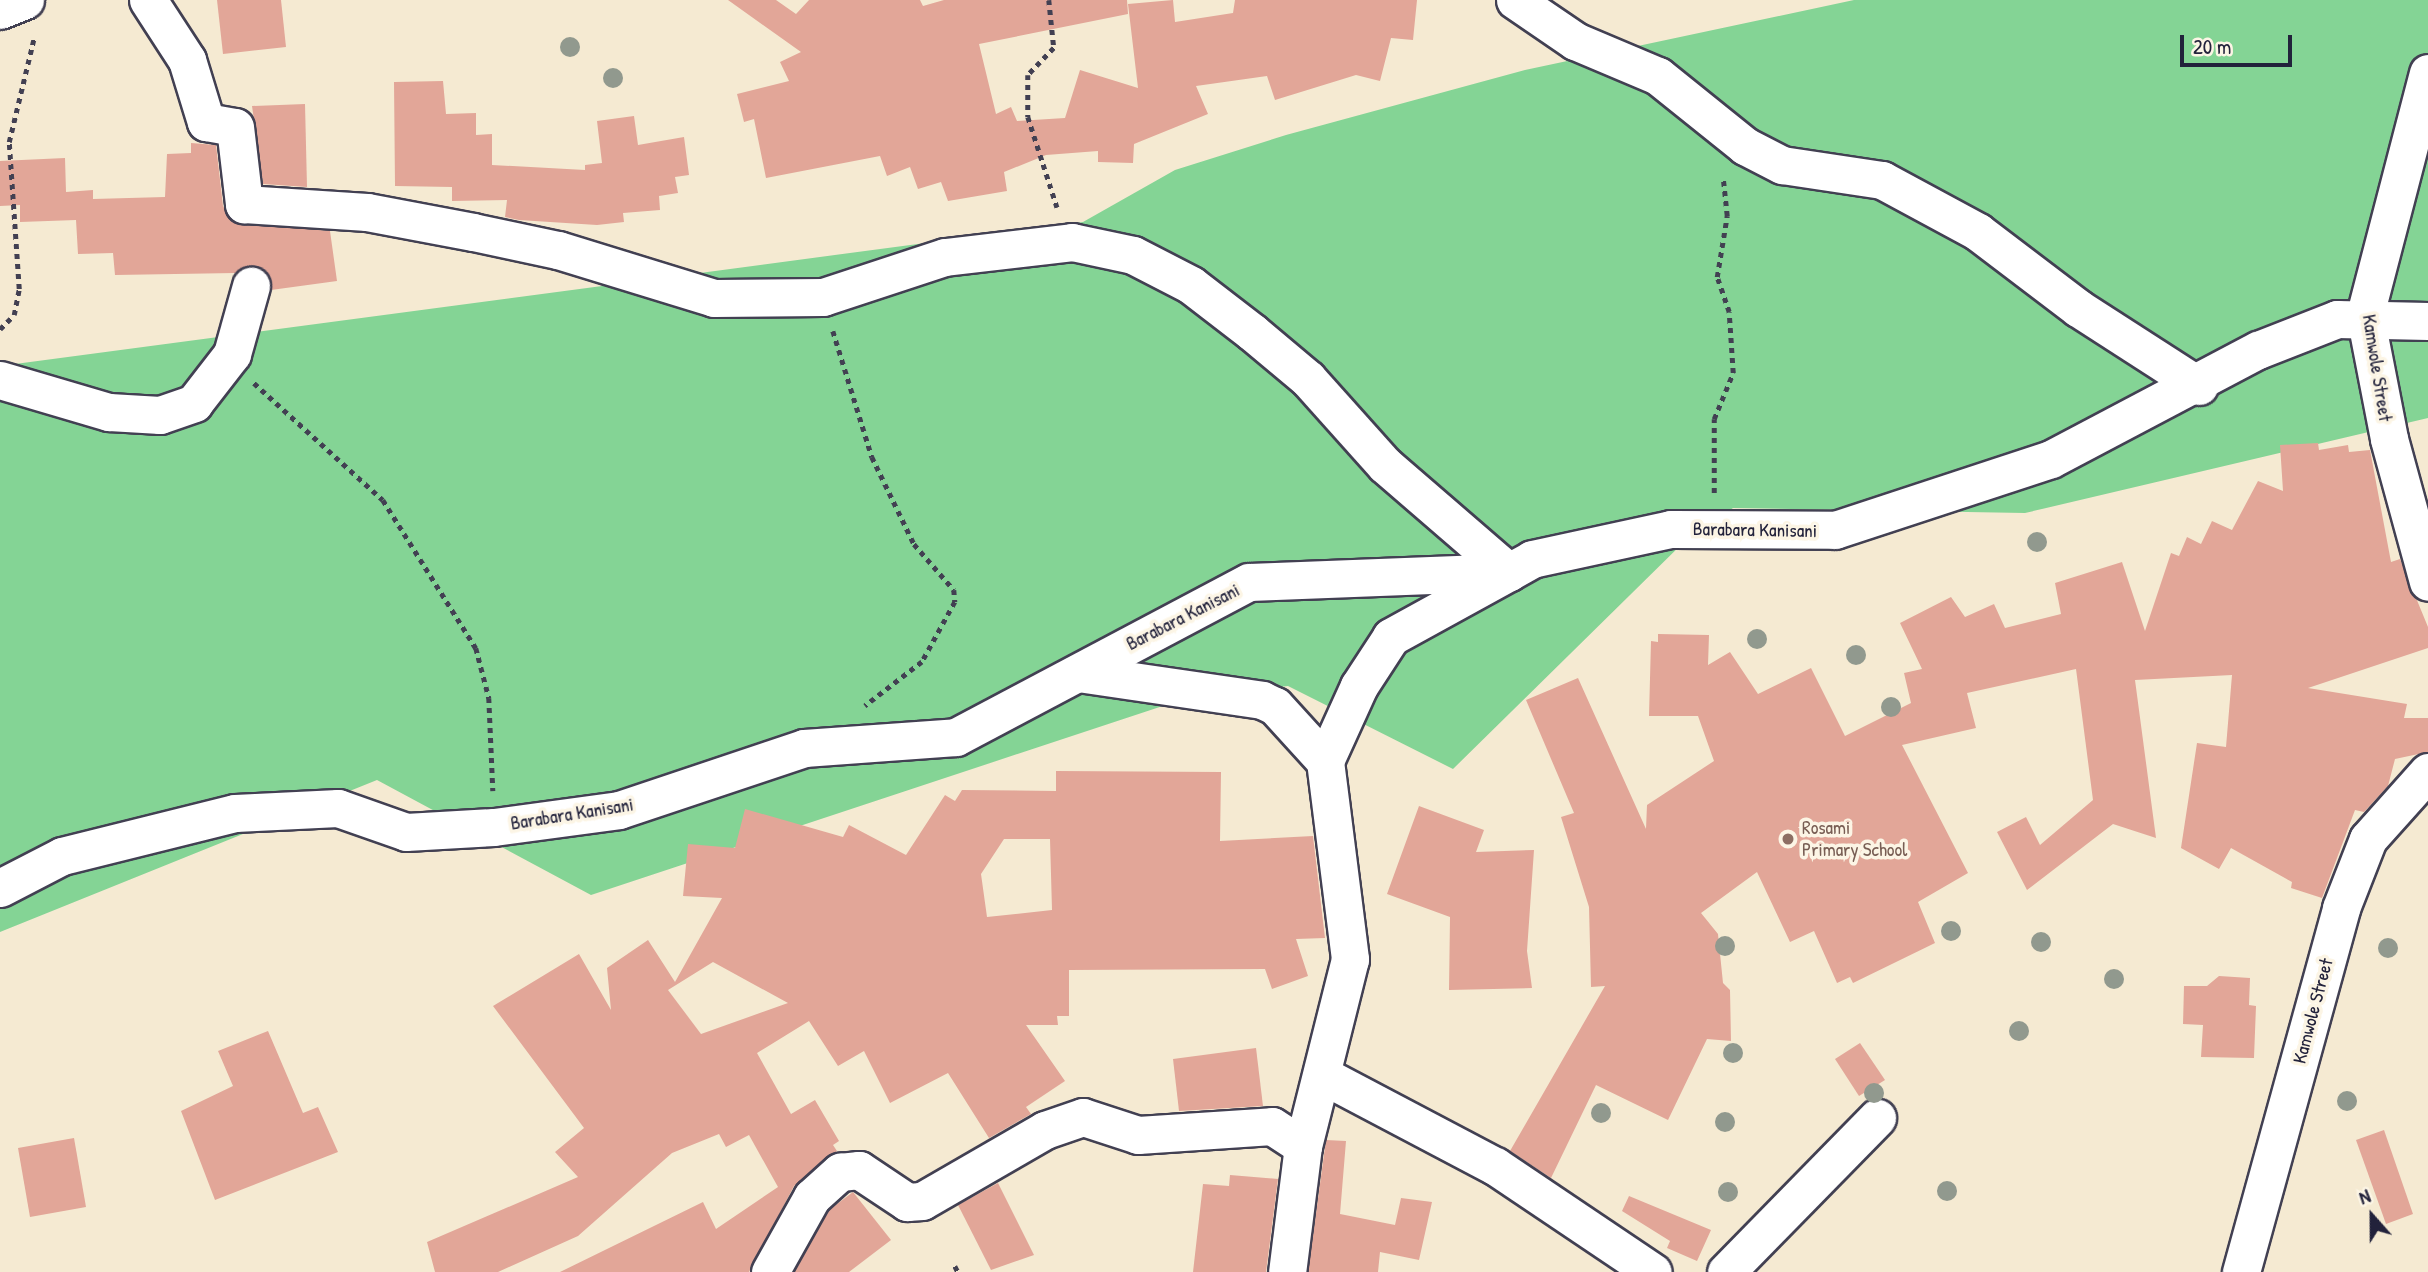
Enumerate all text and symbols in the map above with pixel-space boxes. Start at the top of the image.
scale bar [2183,21,2295,65]
text: 20 m [2193,32,2231,61]
street label: Kamwole Street [2357,313,2397,423]
street label: Barabara Kanisani [1693,518,1817,542]
street label: Barabara Kanisani [1123,579,1243,655]
street label: Barabara Kanisani [509,793,635,835]
place label: Rosami Primary School [1802,817,1907,861]
marker: Rosami Primary School [1780,831,1796,847]
street label: Kamwole Street [2288,956,2338,1066]
north arrow [2337,1181,2407,1251]
text: N [2355,1182,2374,1210]

